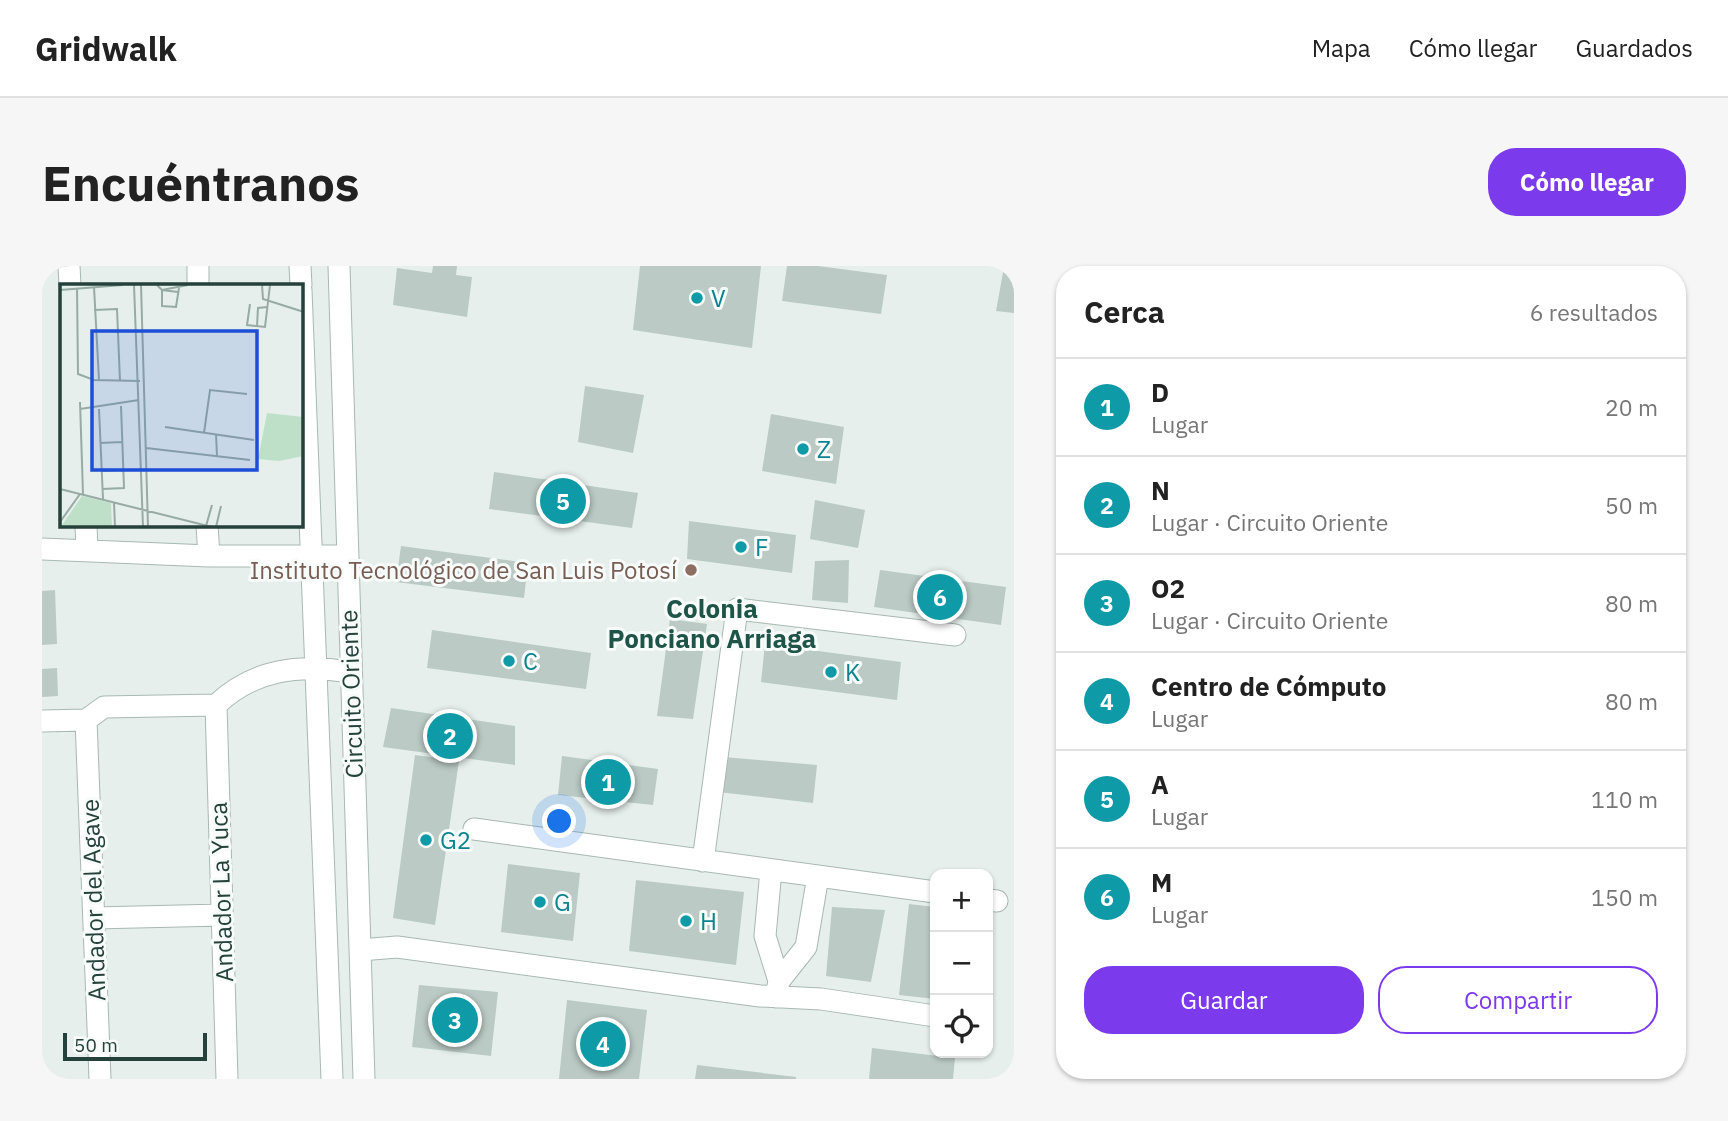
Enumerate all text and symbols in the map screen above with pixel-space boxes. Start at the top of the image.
text: Gridwalk [35,27,177,70]
text: Mapa [1312,32,1371,64]
text: Cómo llegar [1409,32,1537,64]
text: Guardados [1575,32,1693,64]
button: Cómo llegar [1488,148,1686,216]
text: Encuéntranos [42,151,360,214]
place label: V [711,282,726,314]
inset map [60,284,303,527]
marker: V [689,290,705,306]
text: Cerca [1084,292,1165,331]
text: 6 resultados [1530,297,1658,327]
text: D [1151,375,1169,409]
text: 1 [1100,392,1114,422]
text: 20 m [1605,392,1658,422]
text: Lugar [1151,409,1208,439]
place label: Z [817,433,831,465]
marker: Z [795,441,811,457]
text: N [1151,473,1170,507]
pin: 5 [540,475,586,527]
text: 2 [1100,490,1114,520]
text: 50 m [1605,490,1658,520]
text: Lugar · Circuito Oriente [1151,507,1388,537]
place label: F [755,531,768,563]
marker: F [733,539,749,555]
place label: Instituto Tecnológico de San Luis Potosí [250,554,677,586]
marker: Instituto Tecnológico de San Luis Potosí [683,562,699,578]
pin: 6 [917,571,963,623]
text: O2 [1151,571,1185,605]
text: 3 [1100,588,1114,618]
text: 80 m [1605,588,1658,618]
district label: Colonia Ponciano Arriaga [608,591,817,655]
text: Lugar · Circuito Oriente [1151,605,1388,635]
street label: Circuito Oriente [332,609,370,779]
place label: C [523,645,538,677]
marker: C [501,653,517,669]
place label: K [845,656,860,688]
marker: K [823,664,839,680]
text: Centro de Cómputo [1151,669,1386,703]
text: 4 [1100,686,1114,716]
text: 80 m [1605,686,1658,716]
text: Lugar [1151,703,1208,733]
pin: 2 [427,710,473,762]
pin: 1 [585,756,631,808]
text: A [1151,767,1169,801]
text: 5 [1100,784,1114,814]
text: 110 m [1591,784,1658,814]
street label: Andador del Agave [73,798,113,1002]
street label: Andador La Yuca [202,801,240,983]
text: Lugar [1151,801,1208,831]
your location [542,804,576,838]
place label: G2 [440,824,471,856]
marker: G2 [418,832,434,848]
text: M [1151,865,1172,899]
map controls [930,869,993,1058]
button: + [930,869,993,932]
text: 6 [1100,882,1114,912]
text: 150 m [1591,882,1658,912]
place label: G [554,886,571,918]
marker: G [532,894,548,910]
text: Lugar [1151,899,1208,929]
place label: H [700,905,717,937]
marker: H [678,913,694,929]
button: − [930,932,993,995]
button: Guardar [1084,966,1364,1034]
button: Compartir [1378,966,1658,1034]
pin: 3 [432,994,478,1046]
button: locate [930,995,993,1058]
pin: 4 [580,1018,626,1070]
scale bar [63,1030,206,1062]
text: 50 m [74,1033,118,1057]

